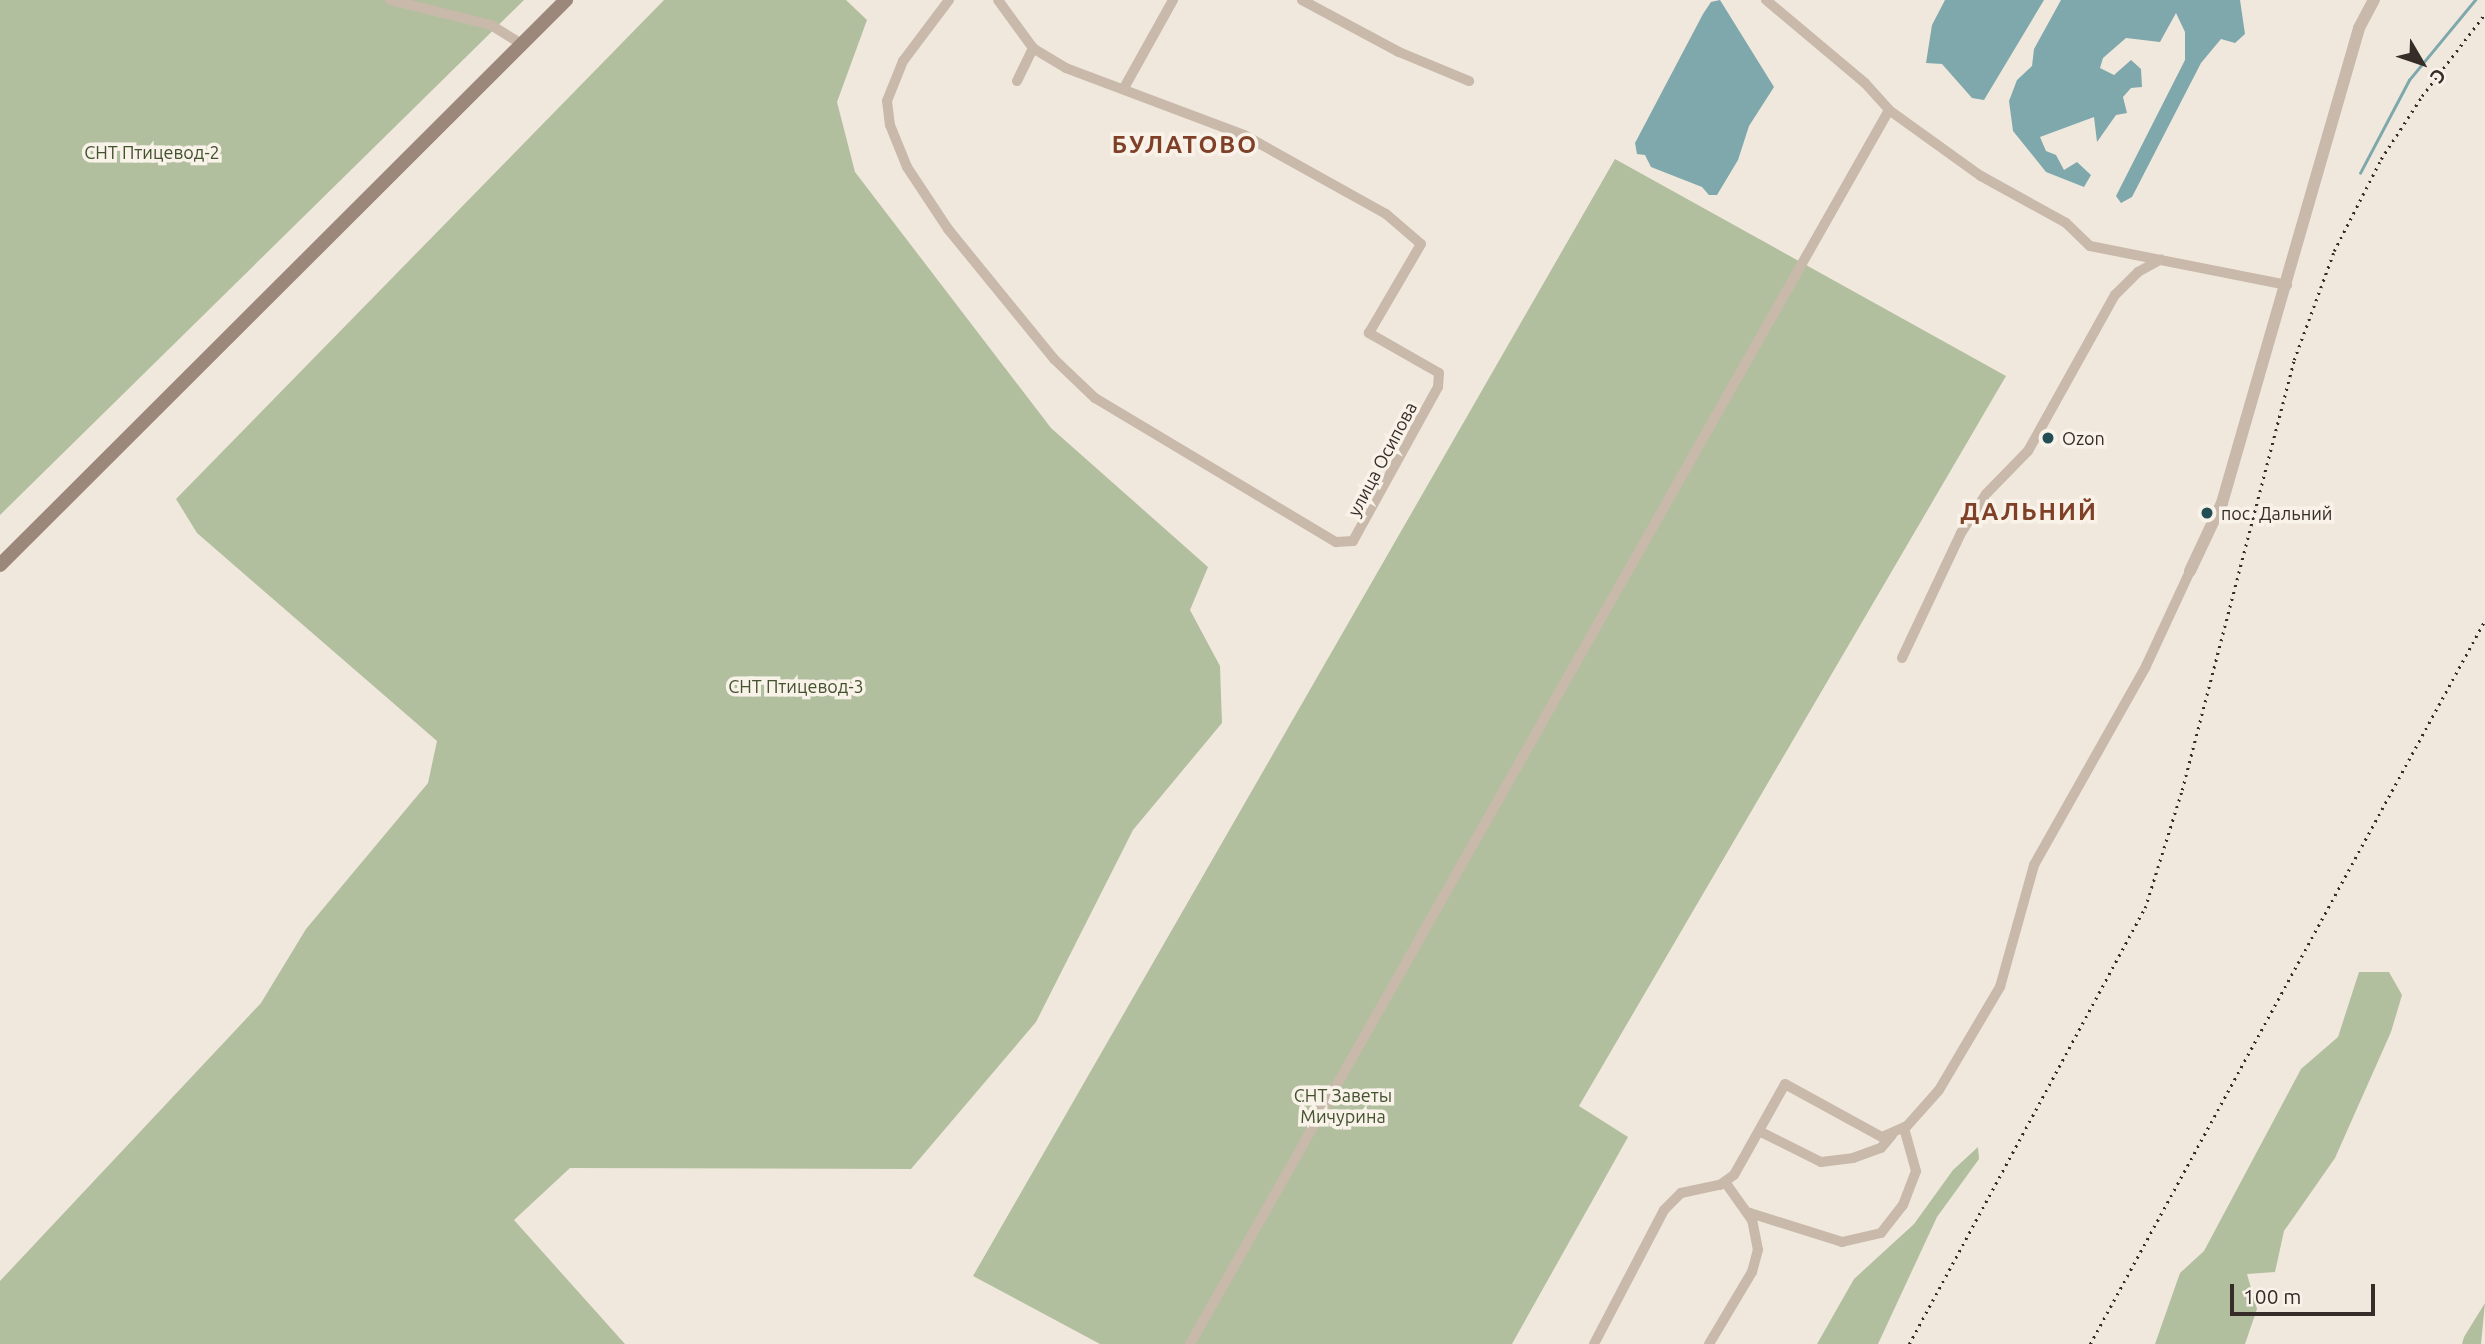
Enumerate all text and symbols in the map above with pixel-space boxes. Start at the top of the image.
north arrow [2387,28,2457,98]
text: С [2426,65,2451,88]
district label: БУЛАТОВО [1113,131,1257,159]
park label: СНТ Птицевод-2 [84,141,220,163]
street label: улица Осипова [1343,398,1421,520]
place label: Ozon [2062,427,2105,449]
marker: Ozon [2040,430,2056,446]
district label: ДАЛЬНИЙ [1961,498,2097,526]
place label: пос. Дальний [2221,502,2332,524]
marker: пос. Дальний [2199,505,2215,521]
park label: СНТ Птицевод-3 [728,675,864,697]
park label: СНТ Заветы Мичурина [1294,1085,1392,1128]
scale bar [2233,1270,2378,1314]
text: 100 m [2243,1284,2301,1308]

